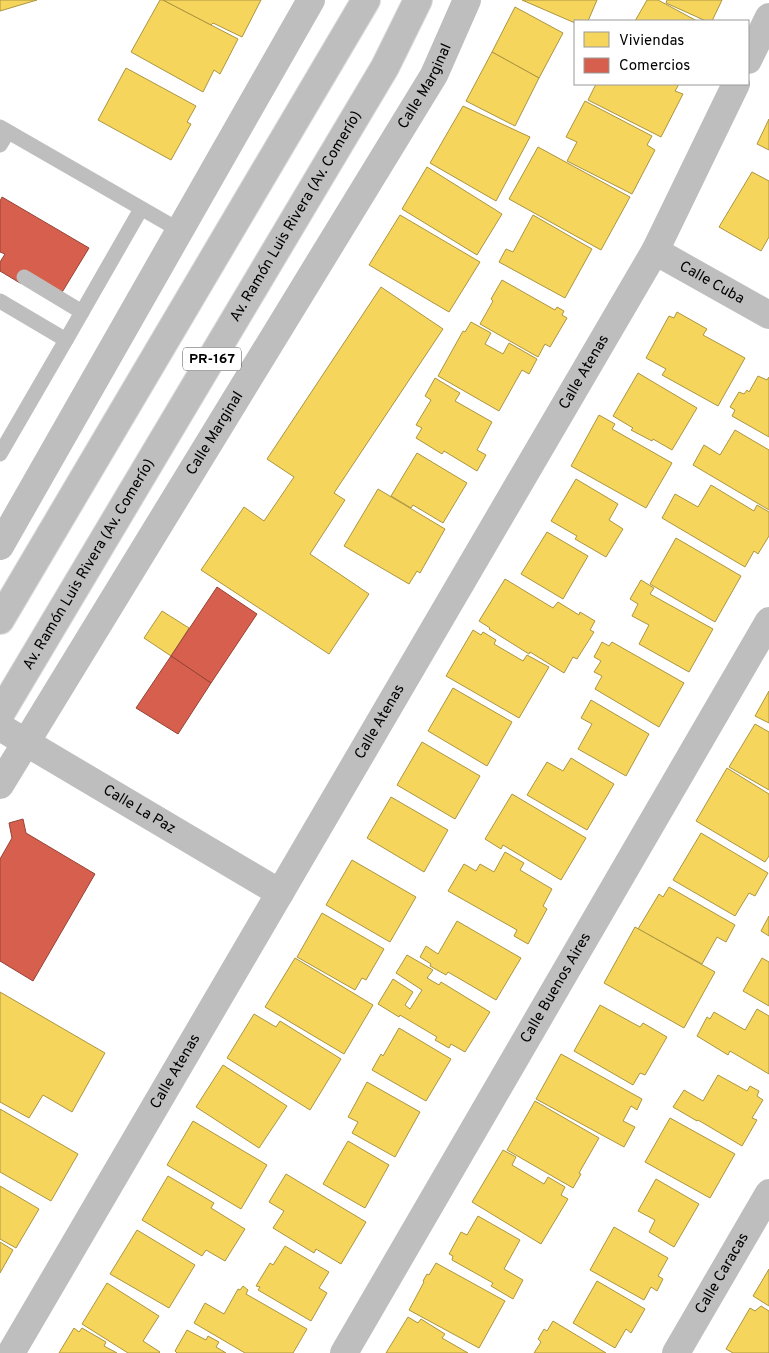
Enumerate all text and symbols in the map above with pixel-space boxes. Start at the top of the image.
legend [574,20,749,85]
text: Viviendas [619,32,684,51]
street label: Calle Marginal [394,41,456,133]
text: Comercios [619,57,690,76]
street label: Av. Ramón Luis Rivera (Av. Comerío) [226,107,366,325]
street label: Calle Cuba [676,257,748,309]
street label: Calle Atenas [555,331,613,413]
road number: PR-167 [183,348,241,370]
street label: Calle Marginal [182,388,248,479]
street label: Av. Ramón Luis Rivera (Av. Comerío) [19,455,159,674]
street label: Calle Atenas [351,681,409,763]
street label: Calle La Paz [99,781,179,839]
street label: Calle Buenos Aires [516,929,595,1047]
street label: Calle Atenas [146,1031,205,1112]
street label: Calle Caracas [691,1229,753,1318]

